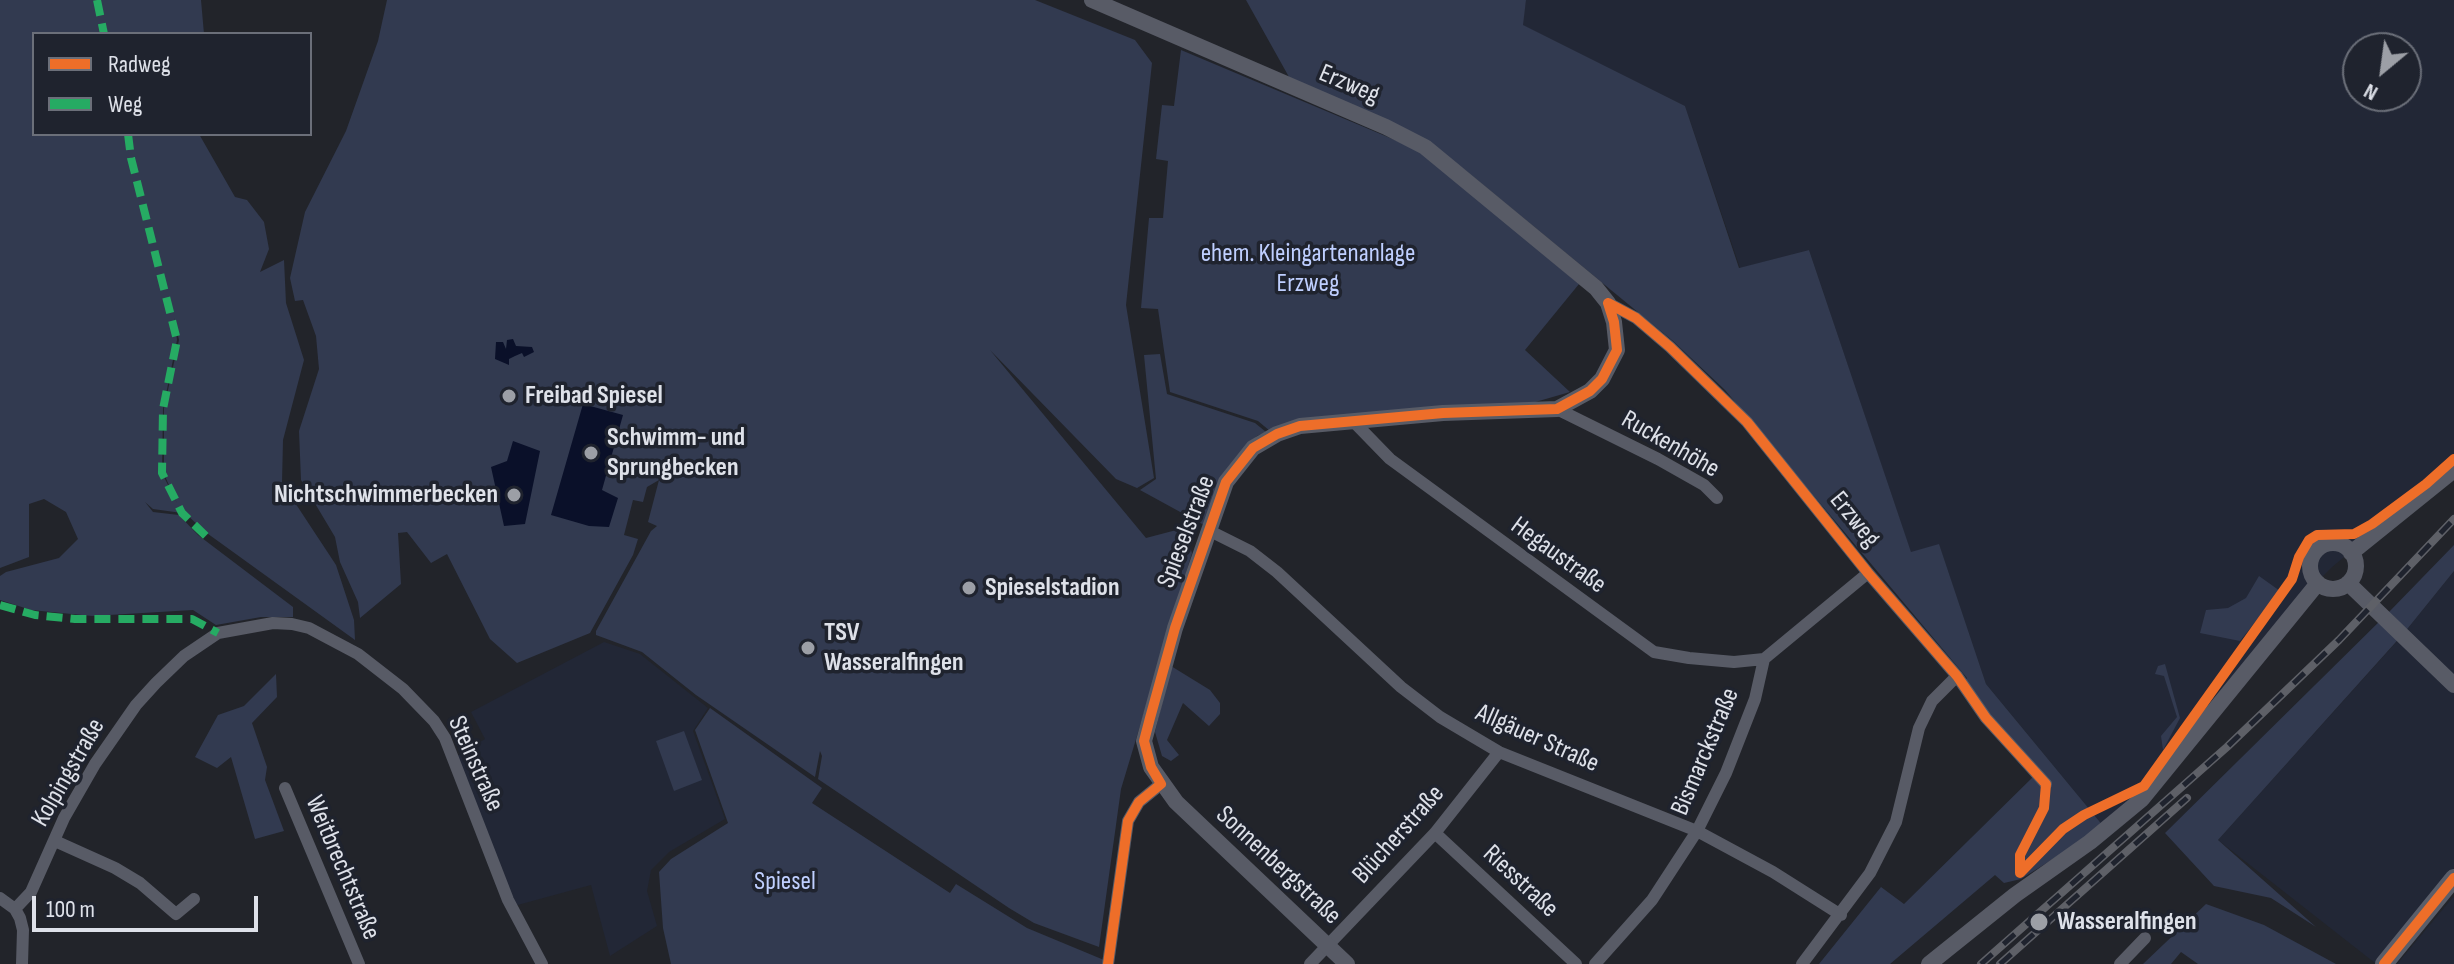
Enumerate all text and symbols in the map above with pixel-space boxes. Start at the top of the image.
legend [32,32,312,136]
north arrow [2342,32,2422,112]
text: Radweg [108,50,171,79]
street label: Erzweg [1314,58,1384,112]
text: N [2359,77,2383,106]
text: Weg [108,90,142,119]
park label: ehem. Kleingartenanlage Erzweg [1201,238,1415,300]
place label: Freibad Spiesel [525,380,663,412]
marker: Freibad Spiesel [500,387,518,405]
street label: Ruckenhöhe [1615,405,1725,485]
place label: Schwimm- und Sprungbecken [607,422,745,484]
marker: Schwimm- und Sprungbecken [582,444,600,462]
street label: Spieselstraße [1151,472,1223,592]
place label: Nichtschwimmerbecken [274,479,498,511]
marker: Nichtschwimmerbecken [505,486,523,504]
street label: Erzweg [1822,486,1886,554]
street label: Hegaustraße [1504,511,1612,601]
place label: Spieselstadion [985,572,1119,604]
marker: Spieselstadion [960,579,978,597]
place label: TSV Wasseralfingen [824,617,964,678]
marker: TSV Wasseralfingen [799,639,817,657]
street label: Bismarckstraße [1665,684,1747,820]
street label: Allgäuer Straße [1471,698,1603,780]
street label: Steinstraße [440,712,510,816]
street label: Kolpingstraße [26,713,112,833]
street label: Blücherstraße [1347,779,1451,891]
street label: Weitbrechtstraße [298,791,386,945]
street label: Sonnenbergstraße [1209,800,1347,932]
street label: Riesstraße [1476,839,1564,925]
park label: Spiesel [754,866,816,898]
scale bar [36,880,262,930]
text: 100 m [46,895,95,924]
place label: Wasseralfingen [2057,906,2197,938]
marker: Wasseralfingen [2028,911,2050,933]

